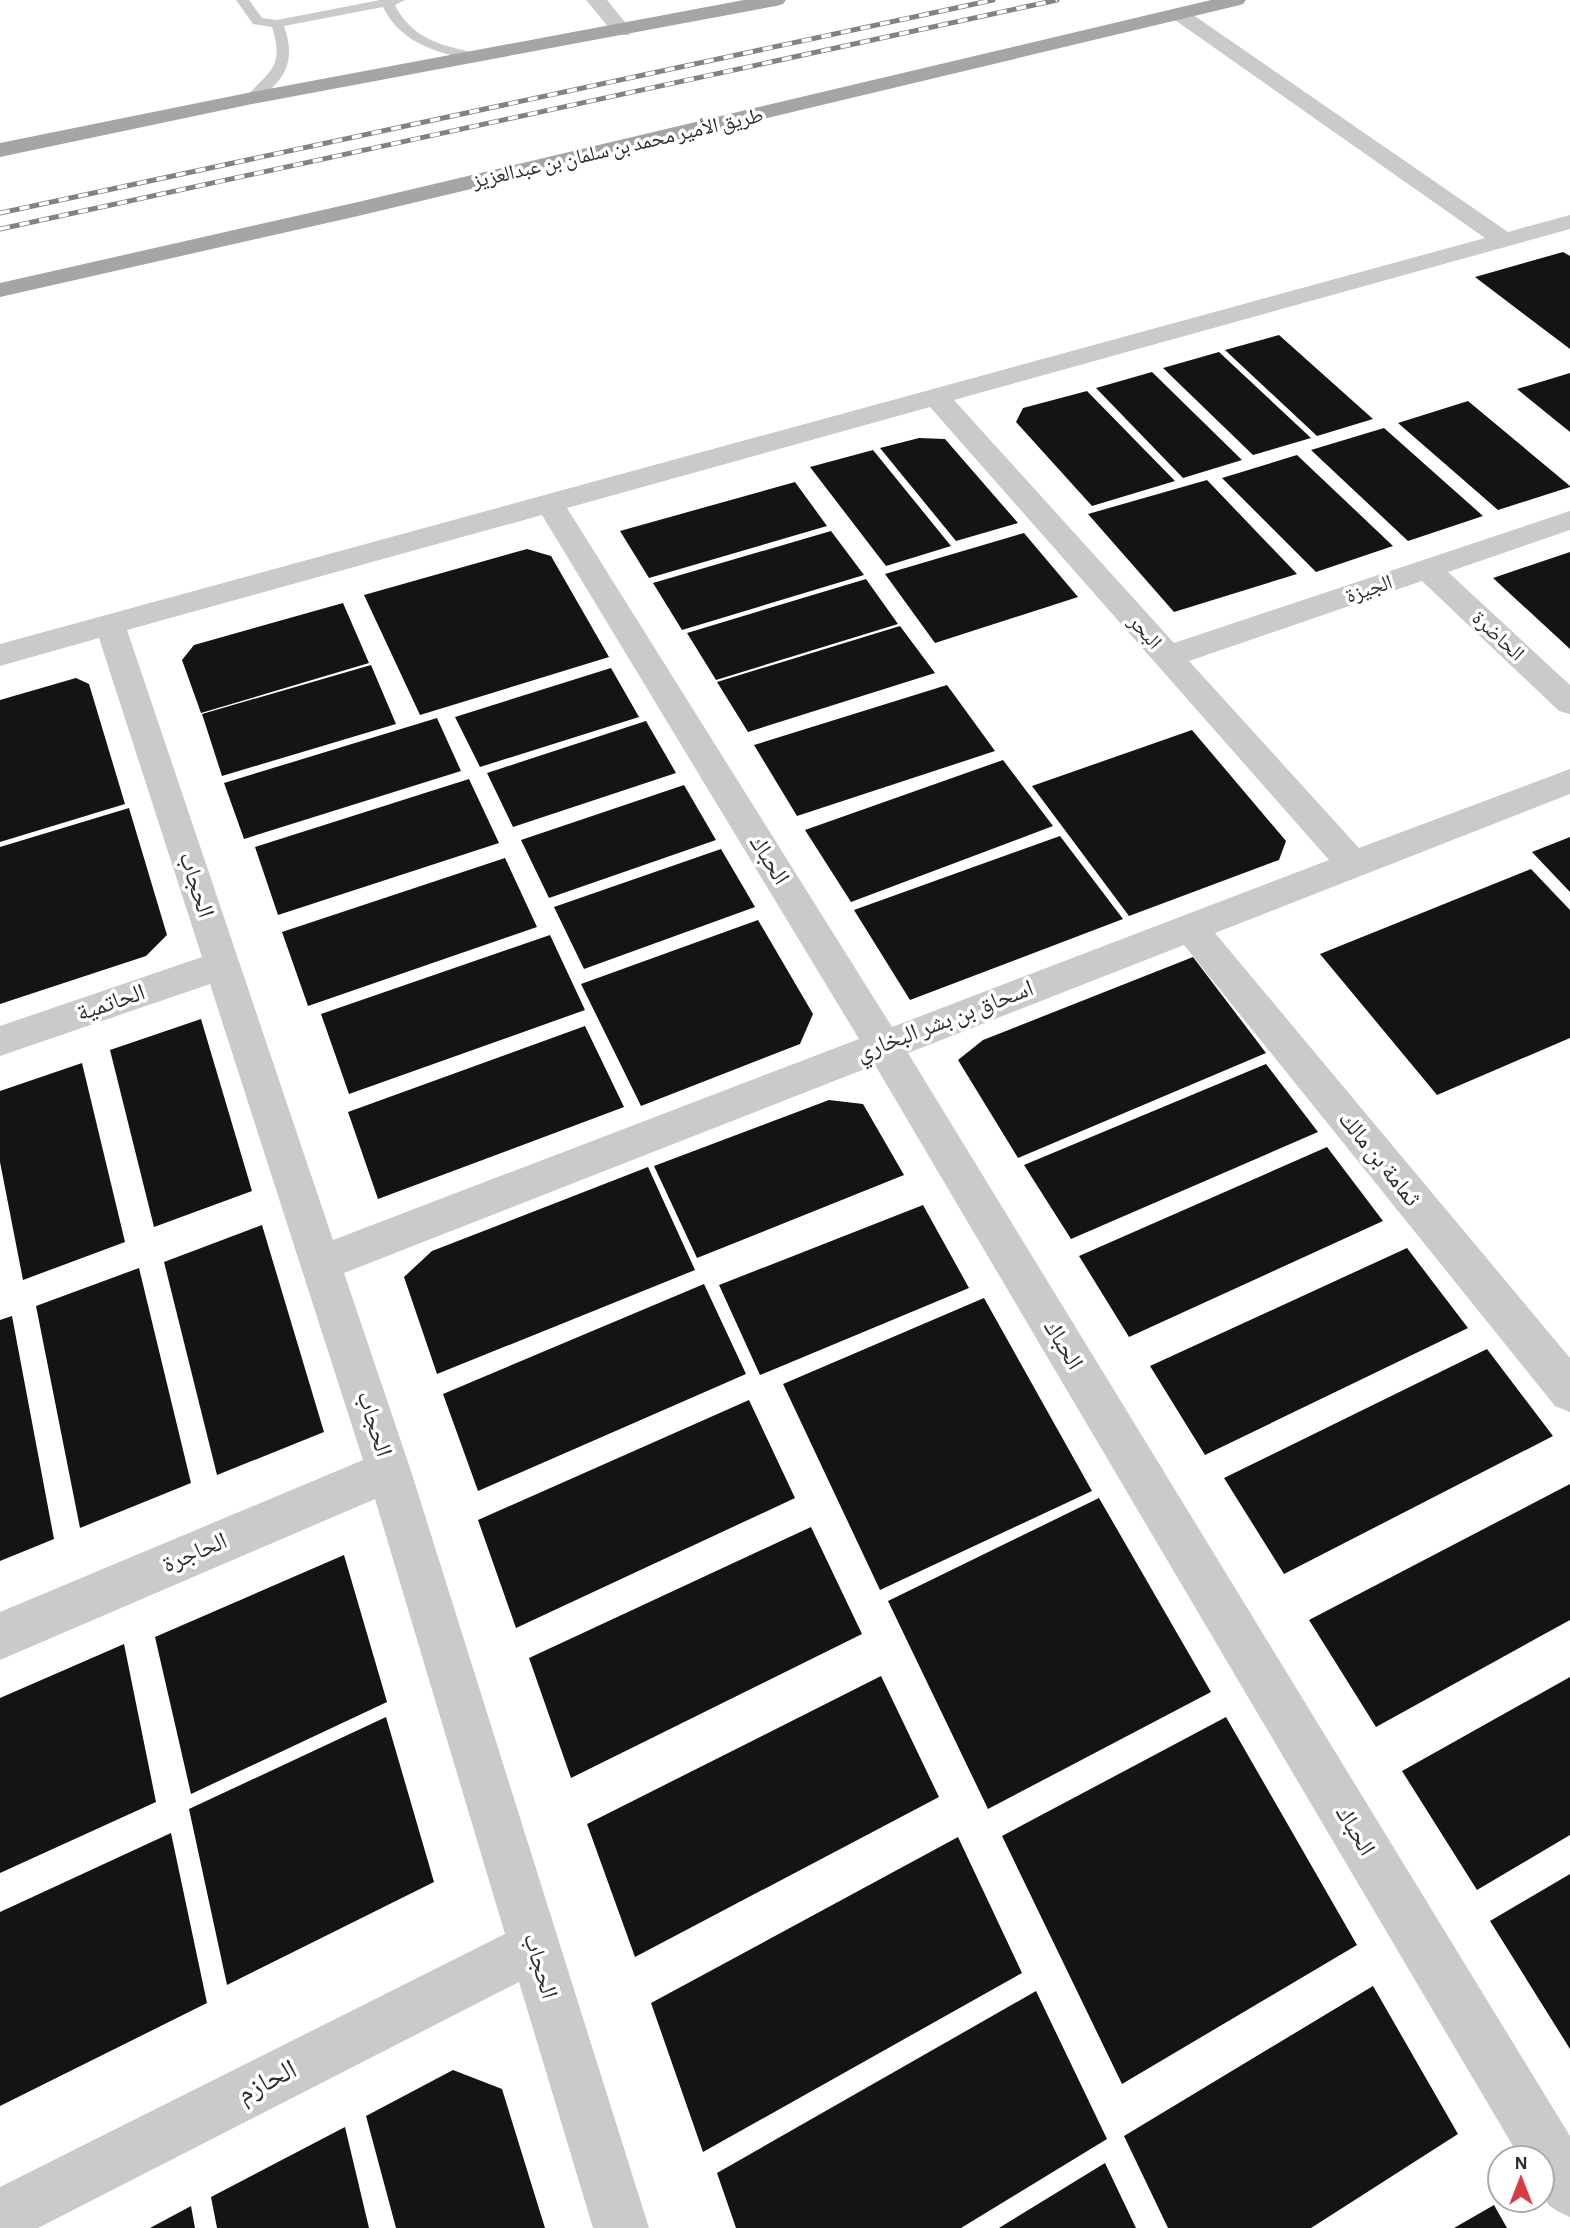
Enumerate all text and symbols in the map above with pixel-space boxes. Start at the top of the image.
street label: طريق الأمير محمد بن سلمان بن عبدالعزيز [469,104,766,194]
street label: الجيزة [1343,571,1395,607]
street label: الحاضرة [1468,607,1528,665]
street label: البحر [1123,610,1166,654]
street label: الحباك [744,831,793,889]
street label: الحجاب [173,849,218,921]
street label: اسحاق بن بشر البخاري [853,976,1039,1072]
street label: الحاتمية [74,980,148,1026]
street label: ثمامة بن مالك [1333,1107,1425,1212]
street label: الحباك [1038,1316,1087,1374]
street label: الحجاب [351,1388,396,1460]
street label: الحاجرة [159,1529,231,1577]
street label: الحباك [1330,1802,1379,1860]
street label: الحجاب [518,1930,561,2002]
street label: الحازم [233,2055,303,2111]
north arrow [1486,2144,1556,2214]
text: N [1514,2154,1528,2173]

